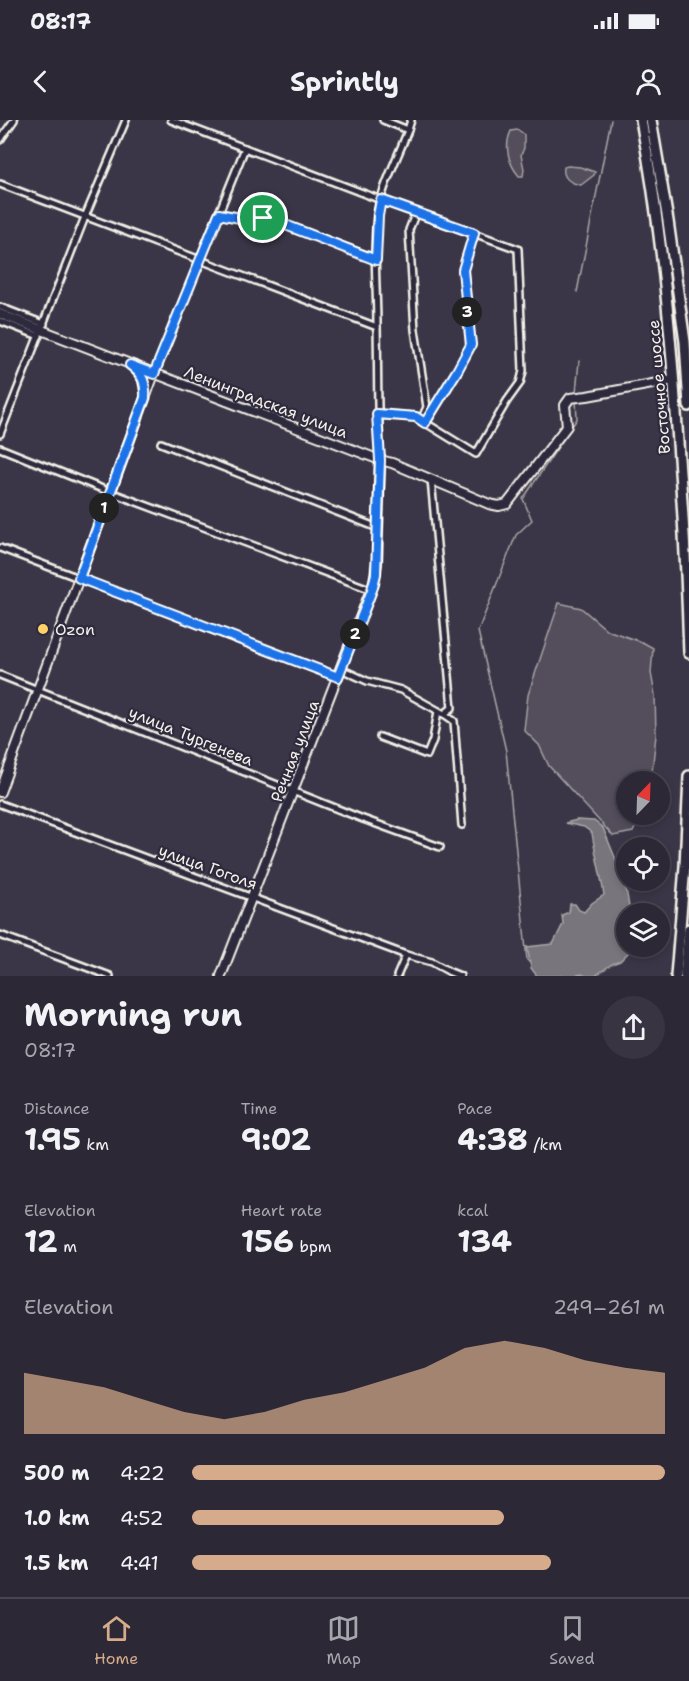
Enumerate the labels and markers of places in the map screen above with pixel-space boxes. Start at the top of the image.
pin [237,192,288,243]
pin: 3 [452,297,482,327]
pin: 1 [89,493,119,523]
place label: Ozon [55,619,95,640]
pin: 2 [340,619,370,649]
marker: Ozon [36,622,50,636]

